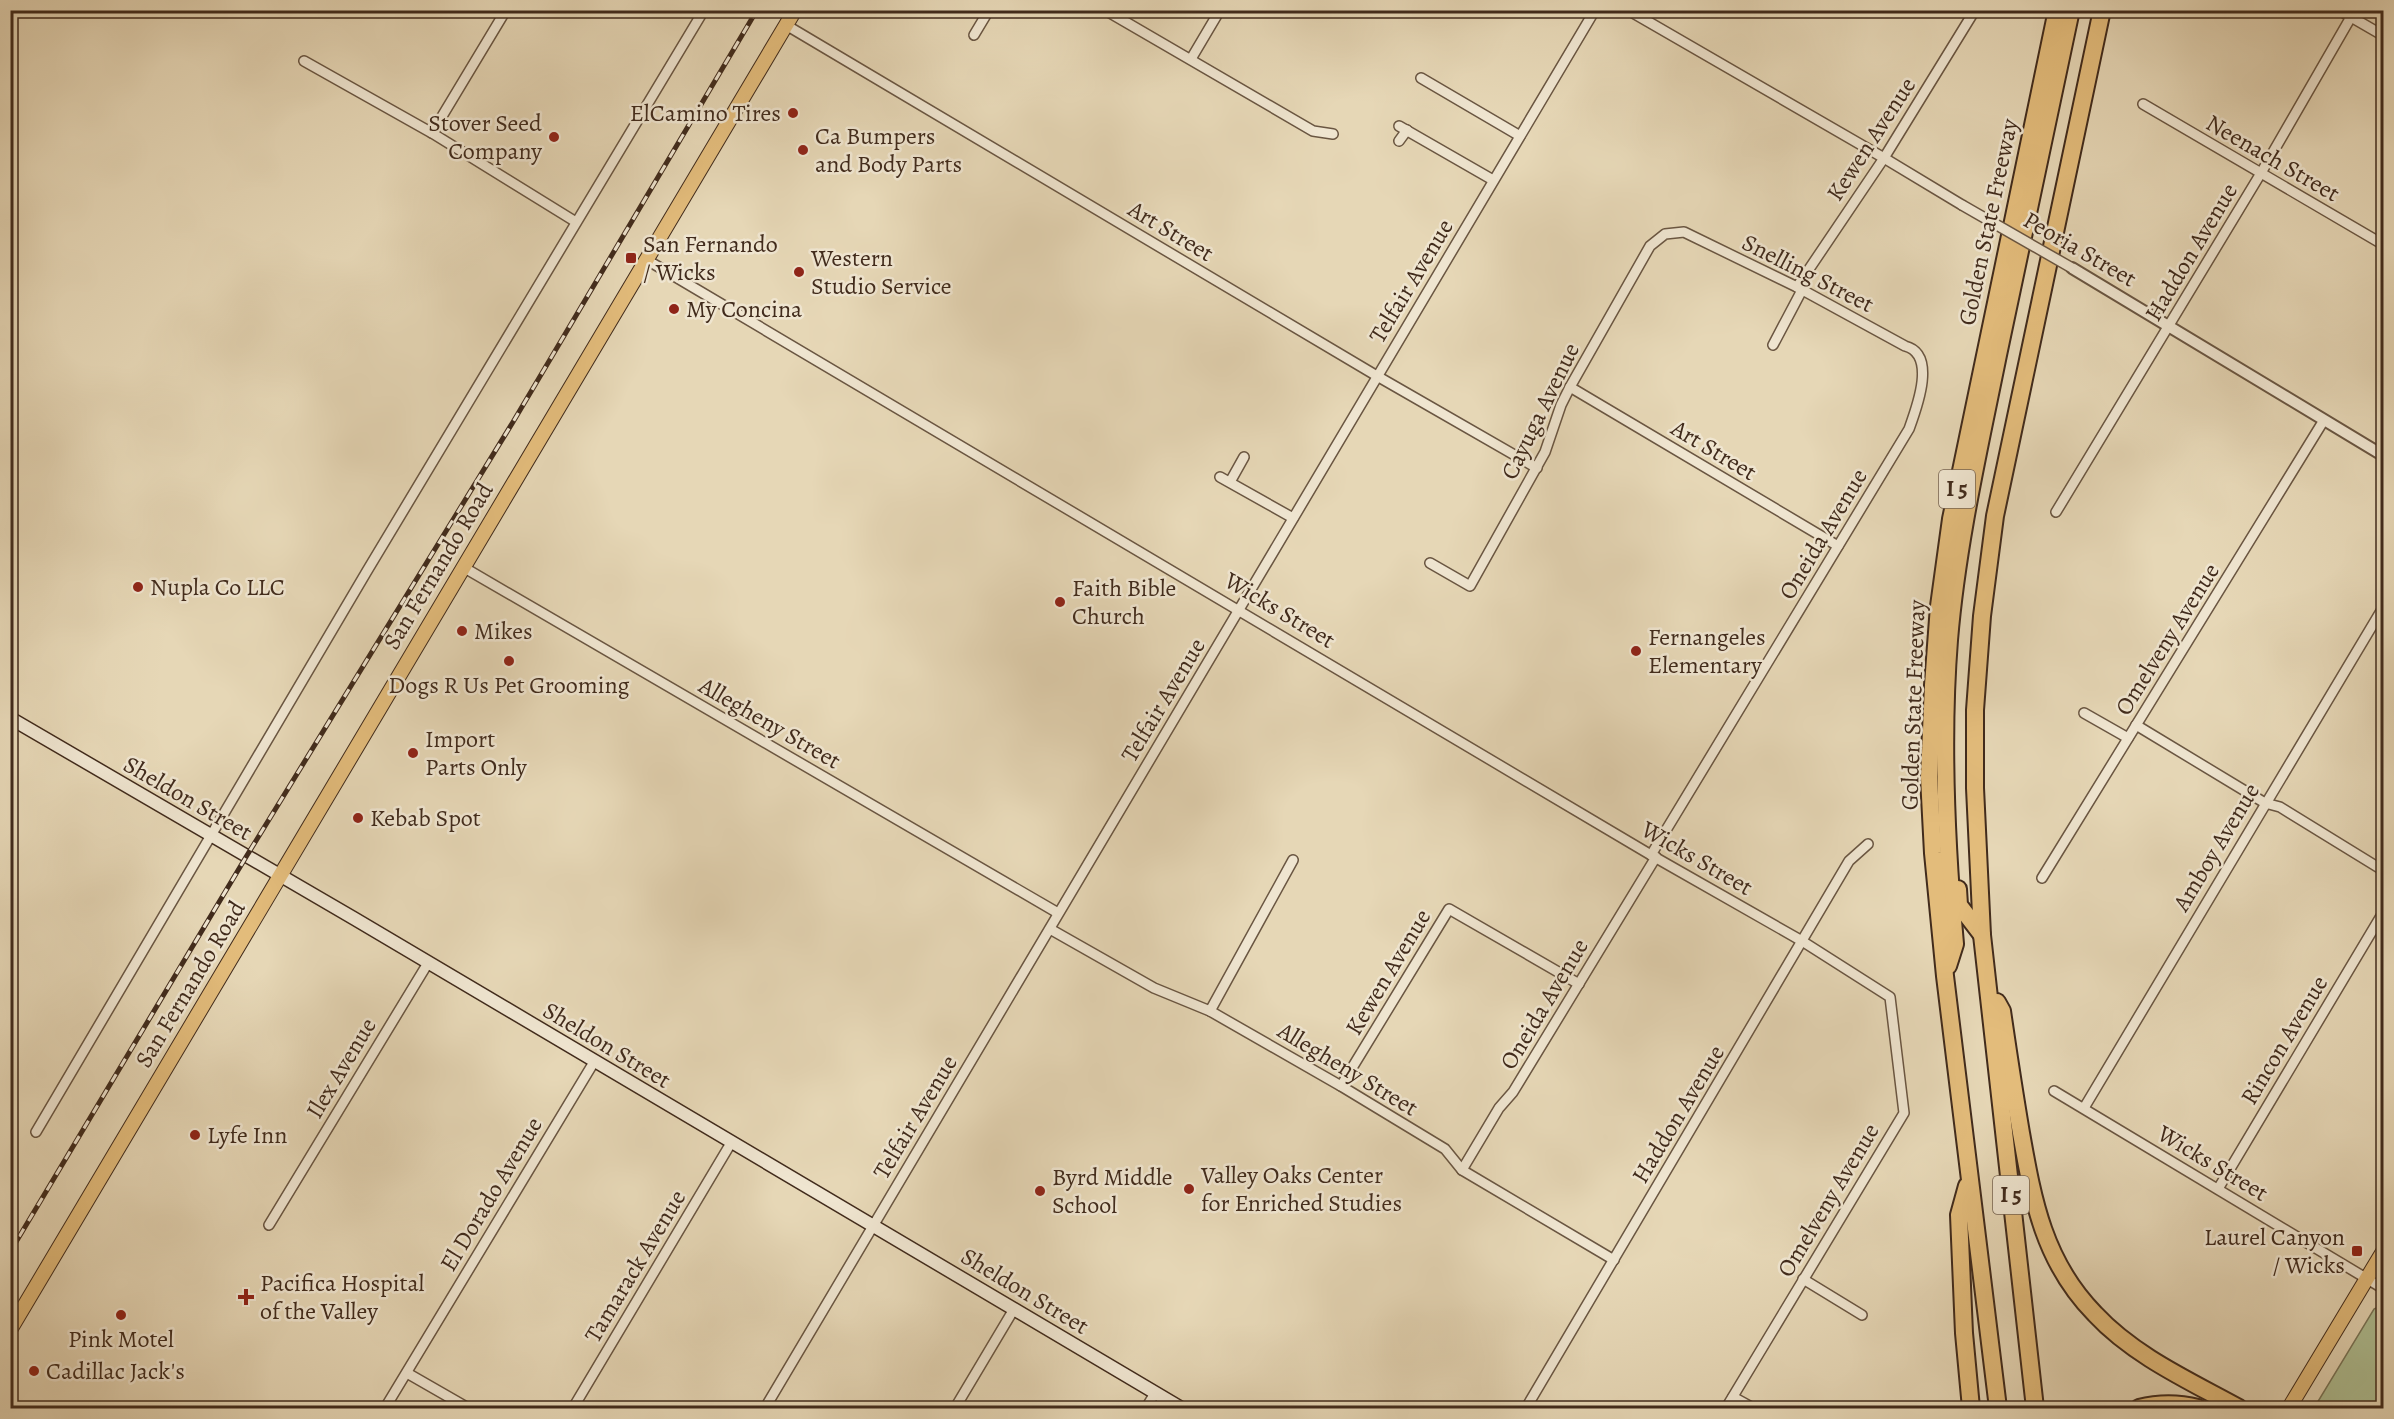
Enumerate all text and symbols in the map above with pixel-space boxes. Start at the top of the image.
street label: Kewen Avenue [1819,71,1923,207]
place label: ElCamino Tires [630,97,781,129]
marker: ElCamino Tires [786,106,800,120]
place label: Stover Seed Company [428,107,542,167]
street label: Neenach Street [2200,107,2346,209]
street label: Golden State Freeway [1950,116,2026,328]
place label: Ca Bumpers and Body Parts [815,120,962,180]
marker: Stover Seed Company [547,130,561,144]
marker: Ca Bumpers and Body Parts [796,143,810,157]
street label: Haddon Avenue [2137,177,2245,327]
street label: Art Street [1121,192,1220,269]
street label: Peoria Street [2018,204,2143,294]
street label: Telfair Avenue [1361,213,1461,349]
street label: Snelling Street [1737,226,1879,320]
place label: San Fernando / Wicks [643,228,778,288]
place label: Western Studio Service [810,242,952,302]
marker: San Fernando / Wicks [624,251,638,265]
marker: Western Studio Service [792,265,806,279]
place label: My Concina [686,293,803,325]
marker: My Concina [667,302,681,316]
street label: Cayuga Avenue [1493,337,1587,485]
street label: Art Street [1664,411,1763,488]
street label: Oneida Avenue [1771,463,1875,605]
road number: I 5 [1939,470,1975,508]
street label: San Fernando Road [375,476,501,655]
street label: Omelveny Avenue [2107,557,2227,721]
street label: Wicks Street [1218,564,1341,656]
place label: Nupla Co LLC [150,571,285,603]
place label: Faith Bible Church [1072,572,1176,632]
marker: Nupla Co LLC [131,580,145,594]
marker: Faith Bible Church [1053,595,1067,609]
street label: Golden State Freeway [1893,599,1933,811]
place label: Mikes [474,615,533,647]
place label: Fernangeles Elementary [1648,621,1766,681]
marker: Mikes [455,624,469,638]
street label: Telfair Avenue [1113,632,1213,768]
marker: Fernangeles Elementary [1629,644,1643,658]
marker: Dogs R Us Pet Grooming [502,654,516,668]
place label: Dogs R Us Pet Grooming [388,669,630,701]
street label: Allegheny Street [692,669,847,777]
place label: Import Parts Only [425,723,527,783]
marker: Import Parts Only [406,746,420,760]
street label: Sheldon Street [118,748,258,848]
street label: Amboy Avenue [2165,777,2267,918]
place label: Kebab Spot [370,802,481,834]
marker: Kebab Spot [351,811,365,825]
street label: Wicks Street [1635,813,1759,903]
street label: San Fernando Road [127,894,253,1073]
street label: Kewen Avenue [1338,903,1438,1041]
street label: Oneida Avenue [1492,933,1596,1075]
street label: Rincon Avenue [2233,969,2335,1111]
street label: Sheldon Street [537,994,677,1096]
street label: Ilex Avenue [298,1012,384,1124]
street label: Allegheny Street [1271,1014,1424,1124]
street label: Haddon Avenue [1624,1039,1732,1189]
street label: Telfair Avenue [865,1049,965,1185]
street label: El Dorado Avenue [432,1111,550,1277]
street label: Omelveny Avenue [1770,1117,1886,1283]
street label: Wicks Street [2151,1117,2274,1209]
place label: Lyfe Inn [207,1119,287,1151]
marker: Lyfe Inn [188,1128,202,1142]
place label: Valley Oaks Center for Enriched Studies [1200,1159,1402,1219]
place label: Byrd Middle School [1052,1161,1173,1221]
road number: I 5 [1993,1176,2029,1214]
marker: Valley Oaks Center for Enriched Studies [1182,1182,1196,1196]
street label: Tamarack Avenue [577,1184,693,1348]
marker: Byrd Middle School [1033,1184,1047,1198]
place label: Laurel Canyon / Wicks [2204,1221,2345,1281]
street label: Sheldon Street [955,1240,1095,1342]
marker: Laurel Canyon / Wicks [2350,1244,2364,1258]
place label: Pacifica Hospital of the Valley [260,1267,425,1327]
marker: Pacifica Hospital of the Valley [237,1288,255,1306]
marker: Pink Motel [114,1308,128,1322]
place label: Pink Motel [68,1323,174,1355]
place label: Cadillac Jack's [46,1355,185,1387]
marker: Cadillac Jack's [27,1364,41,1378]

